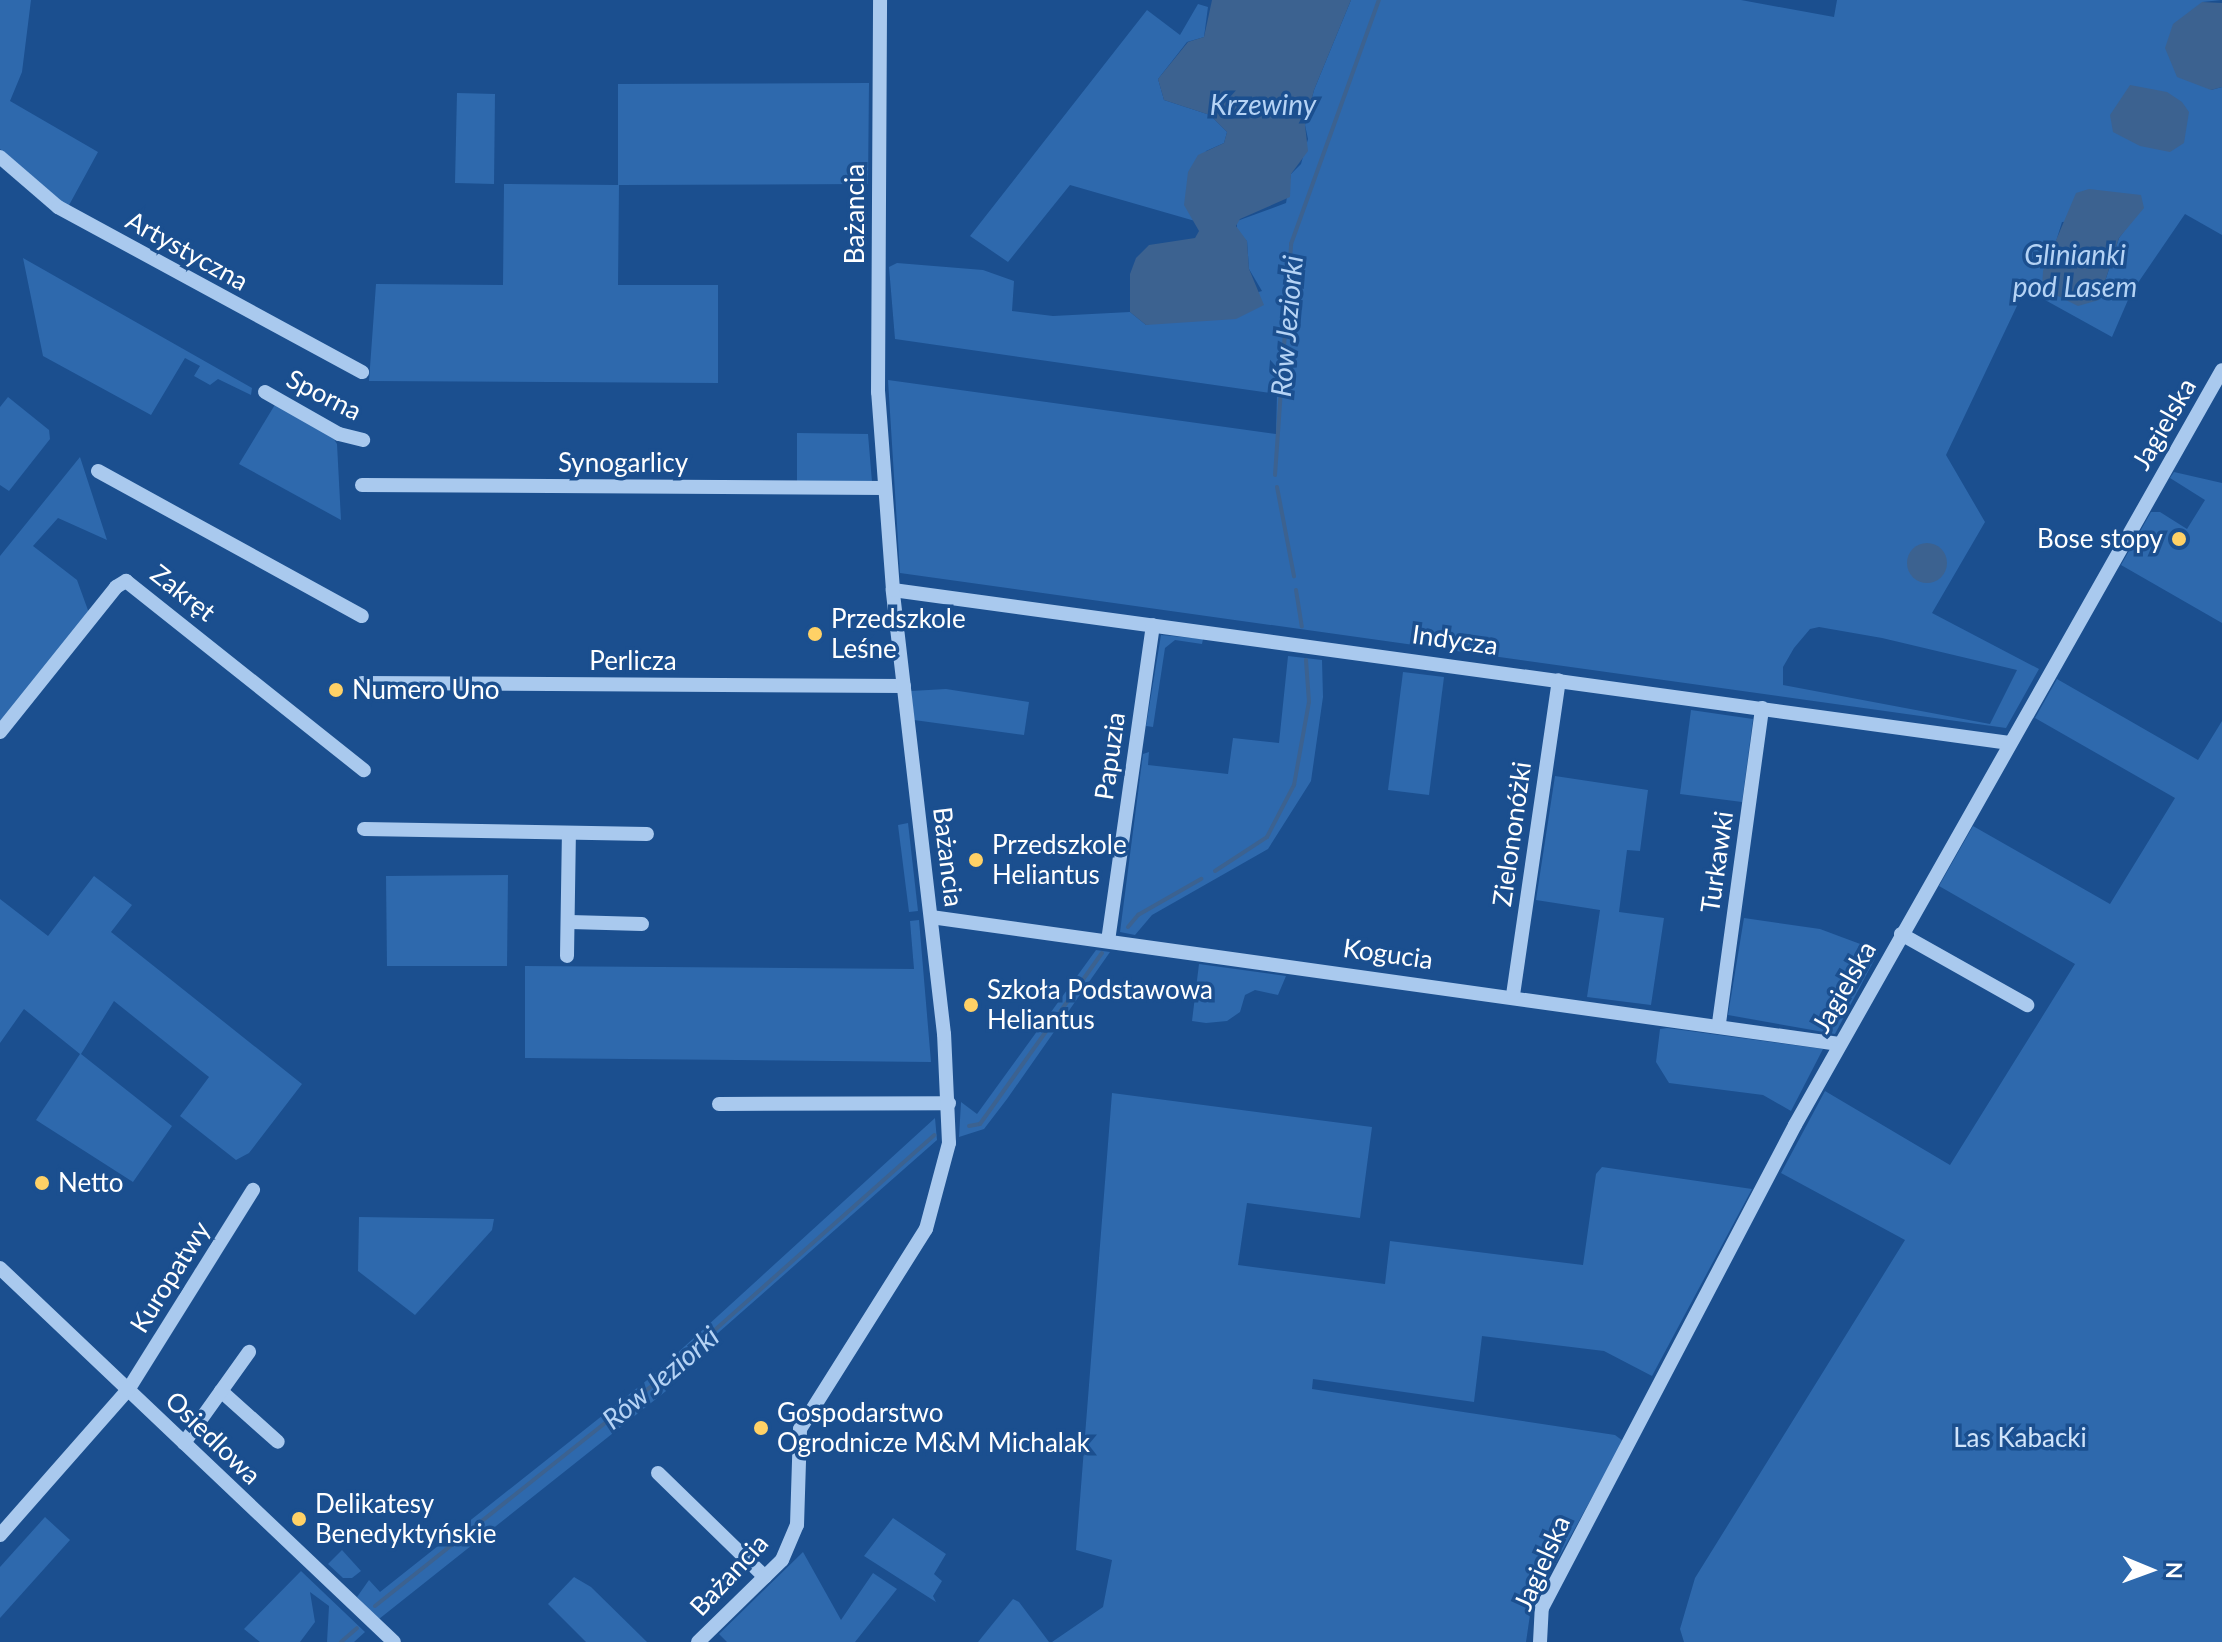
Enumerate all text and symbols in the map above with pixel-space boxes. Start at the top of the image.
water label: Krzewiny [1210,87,1316,121]
street label: Bażancia [839,164,871,264]
street label: Artystyczna [121,205,253,297]
water label: Glinianki pod Lasem [2013,237,2137,303]
water label: Rów Jeziorki [1263,253,1309,399]
street label: Sporna [281,363,367,427]
street label: Jagielska [2125,373,2203,475]
street label: Synogarlicy [558,447,688,479]
place label: Bose stopy [2037,523,2163,555]
marker: Bose stopy [2170,530,2188,548]
street label: Zakręt [144,558,222,628]
place label: Przedszkole Leśne [831,603,966,664]
street label: Indycza [1410,619,1500,661]
marker: Przedszkole Leśne [806,625,824,643]
street label: Perlicza [589,645,677,677]
place label: Numero Uno [352,674,500,706]
marker: Numero Uno [327,681,345,699]
street label: Papuzia [1088,710,1132,802]
street label: Zielononóżki [1486,760,1538,908]
street label: Bażancia [926,805,970,909]
street label: Turkawki [1694,809,1740,915]
place label: Przedszkole Heliantus [992,829,1127,890]
marker: Przedszkole Heliantus [967,851,985,869]
street label: Kogucia [1341,932,1435,976]
street label: Jagielska [1805,936,1883,1038]
place label: Szkoła Podstawowa Heliantus [987,974,1213,1036]
marker: Szkoła Podstawowa Heliantus [962,996,980,1014]
place label: Netto [58,1167,124,1199]
marker: Netto [33,1174,51,1192]
street label: Kuropatwy [124,1216,216,1338]
water label: Rów Jeziorki [594,1318,726,1436]
street label: Osiedlowa [159,1385,267,1491]
place label: Gospodarstwo Ogrodnicze M&M Michalak [777,1397,1090,1458]
marker: Gospodarstwo Ogrodnicze M&M Michalak [752,1419,770,1437]
park label: Las Kabacki [1953,1422,2087,1454]
place label: Delikatesy Benedyktyńskie [315,1488,496,1550]
marker: Delikatesy Benedyktyńskie [290,1510,308,1528]
street label: Jagielska [1507,1511,1577,1615]
street label: Bażancia [683,1528,775,1622]
north arrow [2110,1530,2190,1610]
text: N [2161,1562,2188,1579]

